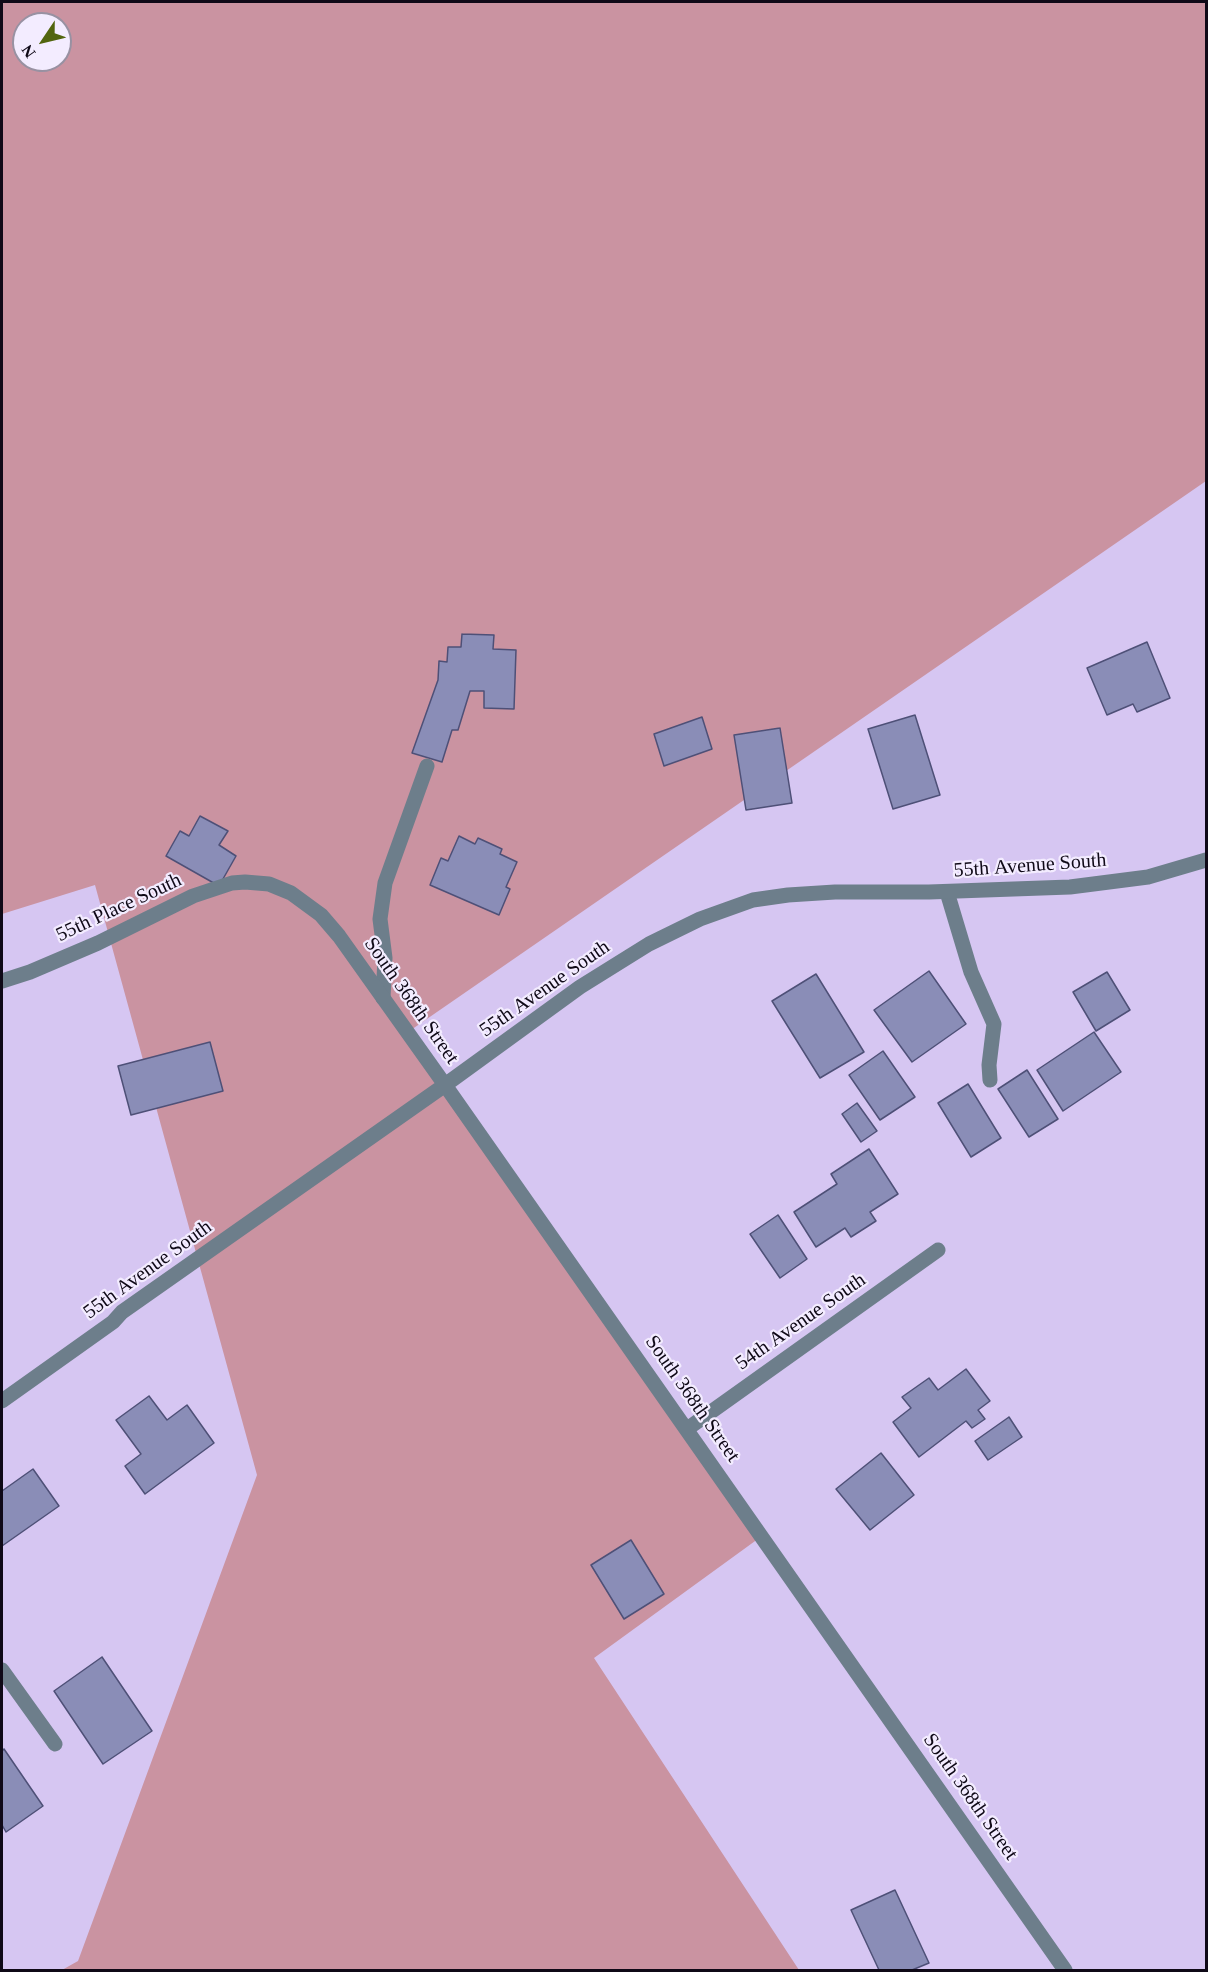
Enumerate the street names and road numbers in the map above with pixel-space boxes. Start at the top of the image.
street label: 55th Avenue South [953,849,1107,883]
street label: 55th Place South [53,868,185,948]
street label: South 368th Street [358,933,464,1069]
street label: 55th Avenue South [475,935,615,1043]
street label: 55th Avenue South [79,1215,217,1325]
street label: 54th Avenue South [731,1268,871,1376]
street label: South 368th Street [639,1331,745,1467]
street label: South 368th Street [917,1729,1023,1865]

